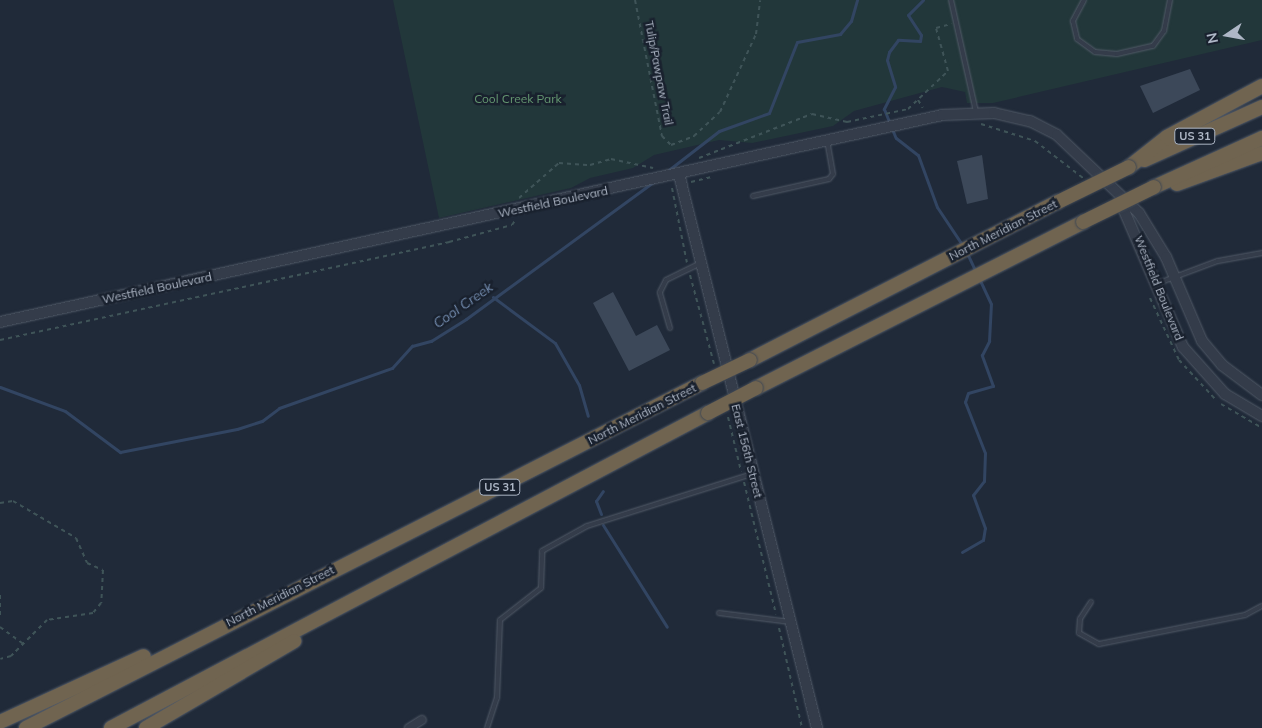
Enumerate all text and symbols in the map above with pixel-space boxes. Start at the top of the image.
north arrow [1202,10,1252,60]
street label: Tulip/Pawpaw Trail [642,20,676,126]
text: N [1202,31,1222,45]
park label: Cool Creek Park [474,92,562,106]
road number: US 31 [1174,128,1216,144]
street label: Westfield Boulevard [497,183,609,221]
street label: North Meridian Street [946,196,1060,264]
street label: Westfield Boulevard [1131,233,1187,343]
street label: Westfield Boulevard [101,269,213,307]
water label: Cool Creek [430,278,496,332]
street label: North Meridian Street [585,380,699,448]
street label: East 156th Street [728,402,766,500]
road number: US 31 [479,478,521,496]
street label: North Meridian Street [223,562,337,630]

